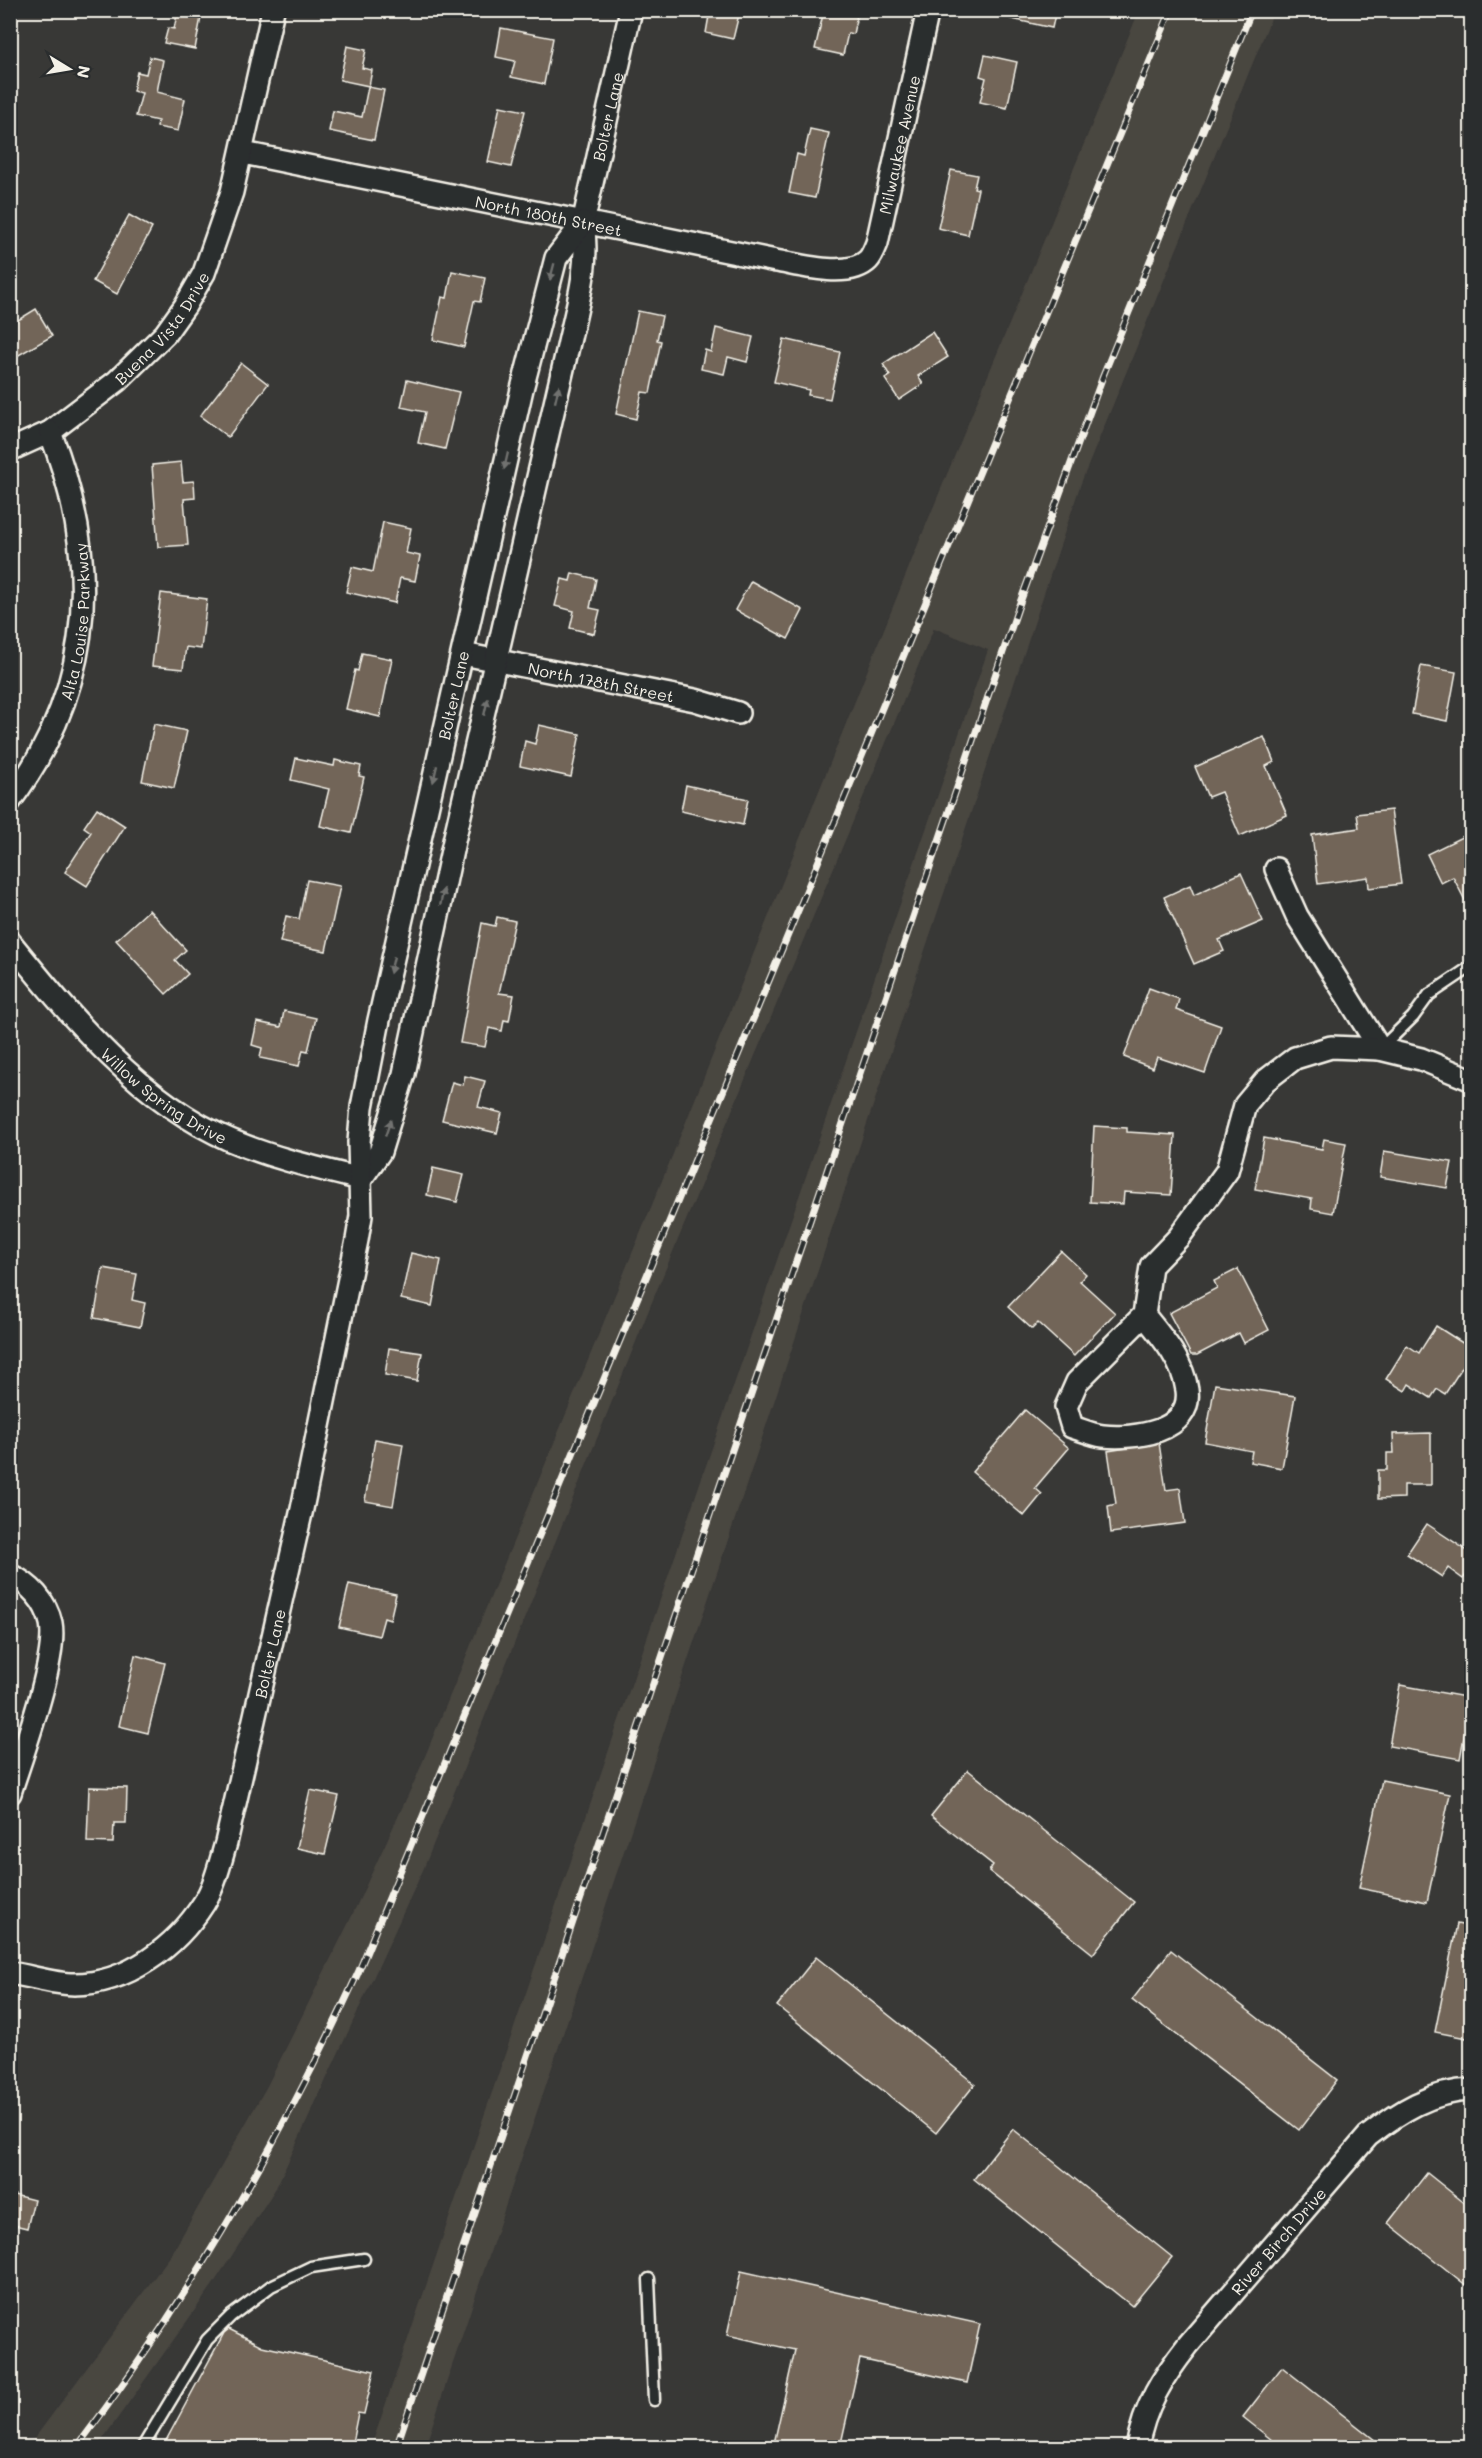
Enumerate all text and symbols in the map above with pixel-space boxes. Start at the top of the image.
north arrow [39,39,99,99]
text: N [73,64,96,80]
street label: Bolter Lane [587,70,627,163]
street label: Milwaukee Avenue [873,73,924,216]
street label: North 180th Street [473,190,624,240]
one-way arrow [547,263,557,281]
street label: Buena Vista Drive [110,268,213,389]
one-way arrow [553,385,562,404]
one-way arrow [500,452,510,471]
street label: Alta Louise Parkway [55,542,93,703]
street label: Bolter Lane [432,648,473,742]
street label: North 178th Street [526,657,676,706]
one-way arrow [482,698,492,717]
one-way arrow [430,765,439,784]
one-way arrow [438,888,447,907]
one-way arrow [386,955,396,974]
street label: Willow Spring Drive [97,1042,231,1148]
one-way arrow [384,1119,394,1137]
street label: Bolter Lane [249,1607,289,1700]
street label: River Birch Drive [1226,2182,1330,2299]

